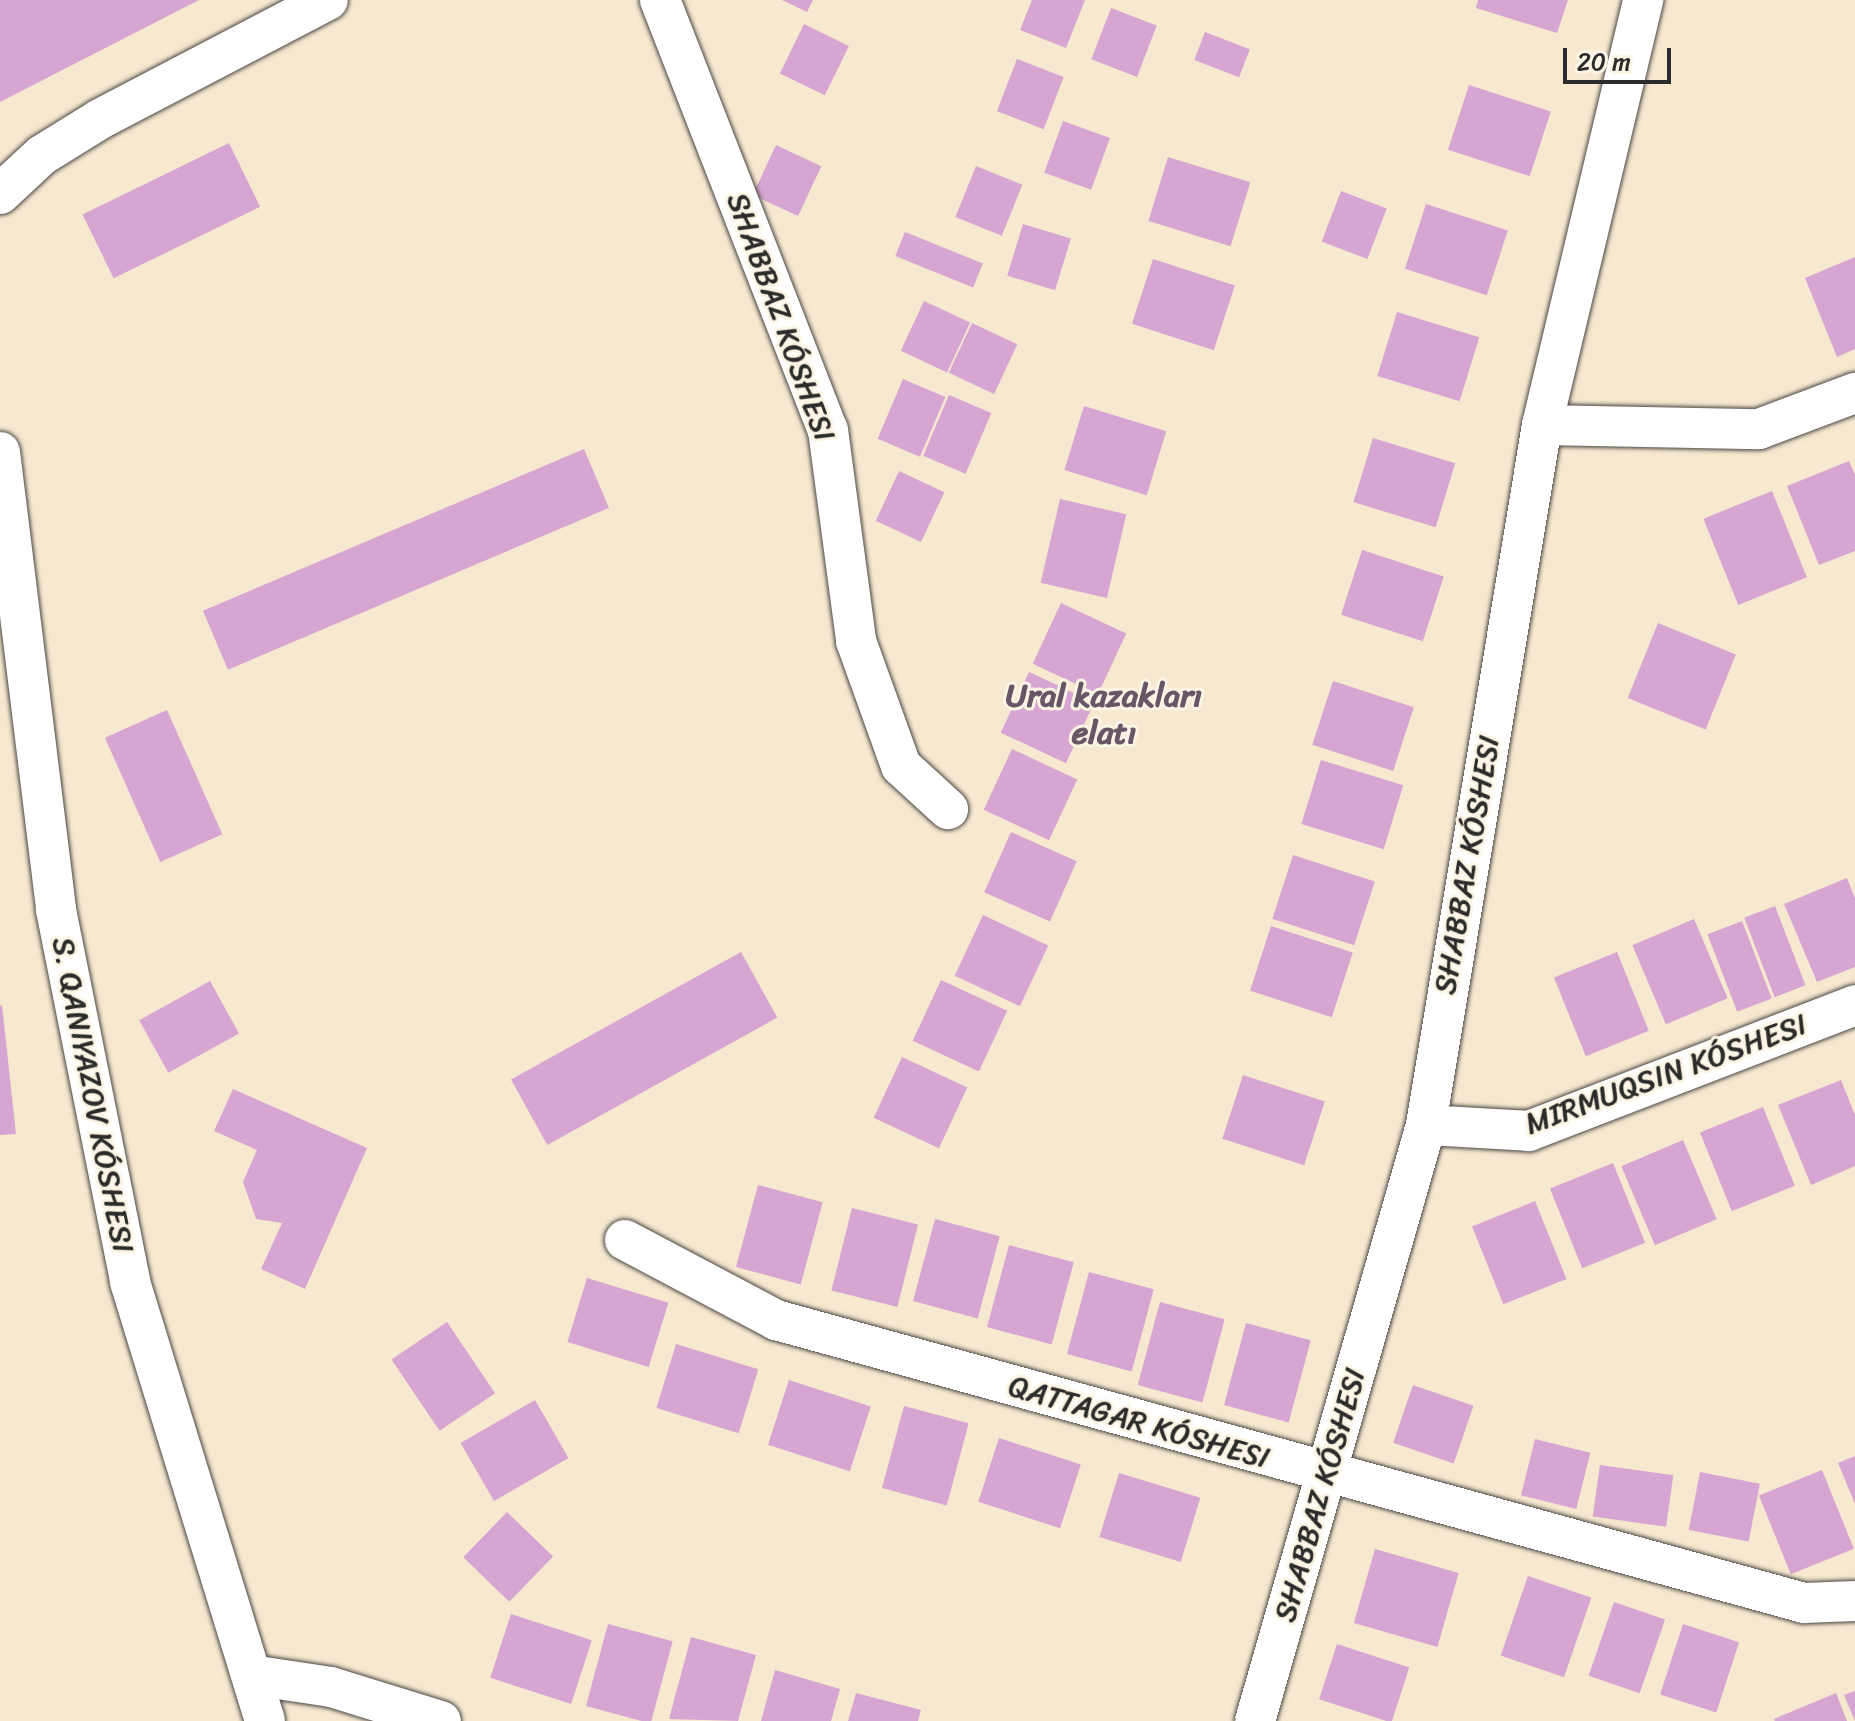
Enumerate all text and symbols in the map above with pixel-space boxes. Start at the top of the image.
scale bar [1567,32,1675,82]
text: 20 m [1577,41,1631,83]
street label: SHABBAZ KÓSHESI [719,186,843,448]
district label: Ural kazakları elatı [1006,678,1202,753]
street label: SHABBAZ KÓSHESI [1426,731,1508,999]
street label: S. QANIYAZOV KÓSHESI [45,934,141,1256]
street label: MIRMUQSIN KÓSHESI [1520,1006,1812,1142]
street label: SHABBAZ KÓSHESI [1266,1363,1374,1627]
street label: QATTAGAR KÓSHESI [1003,1367,1275,1477]

